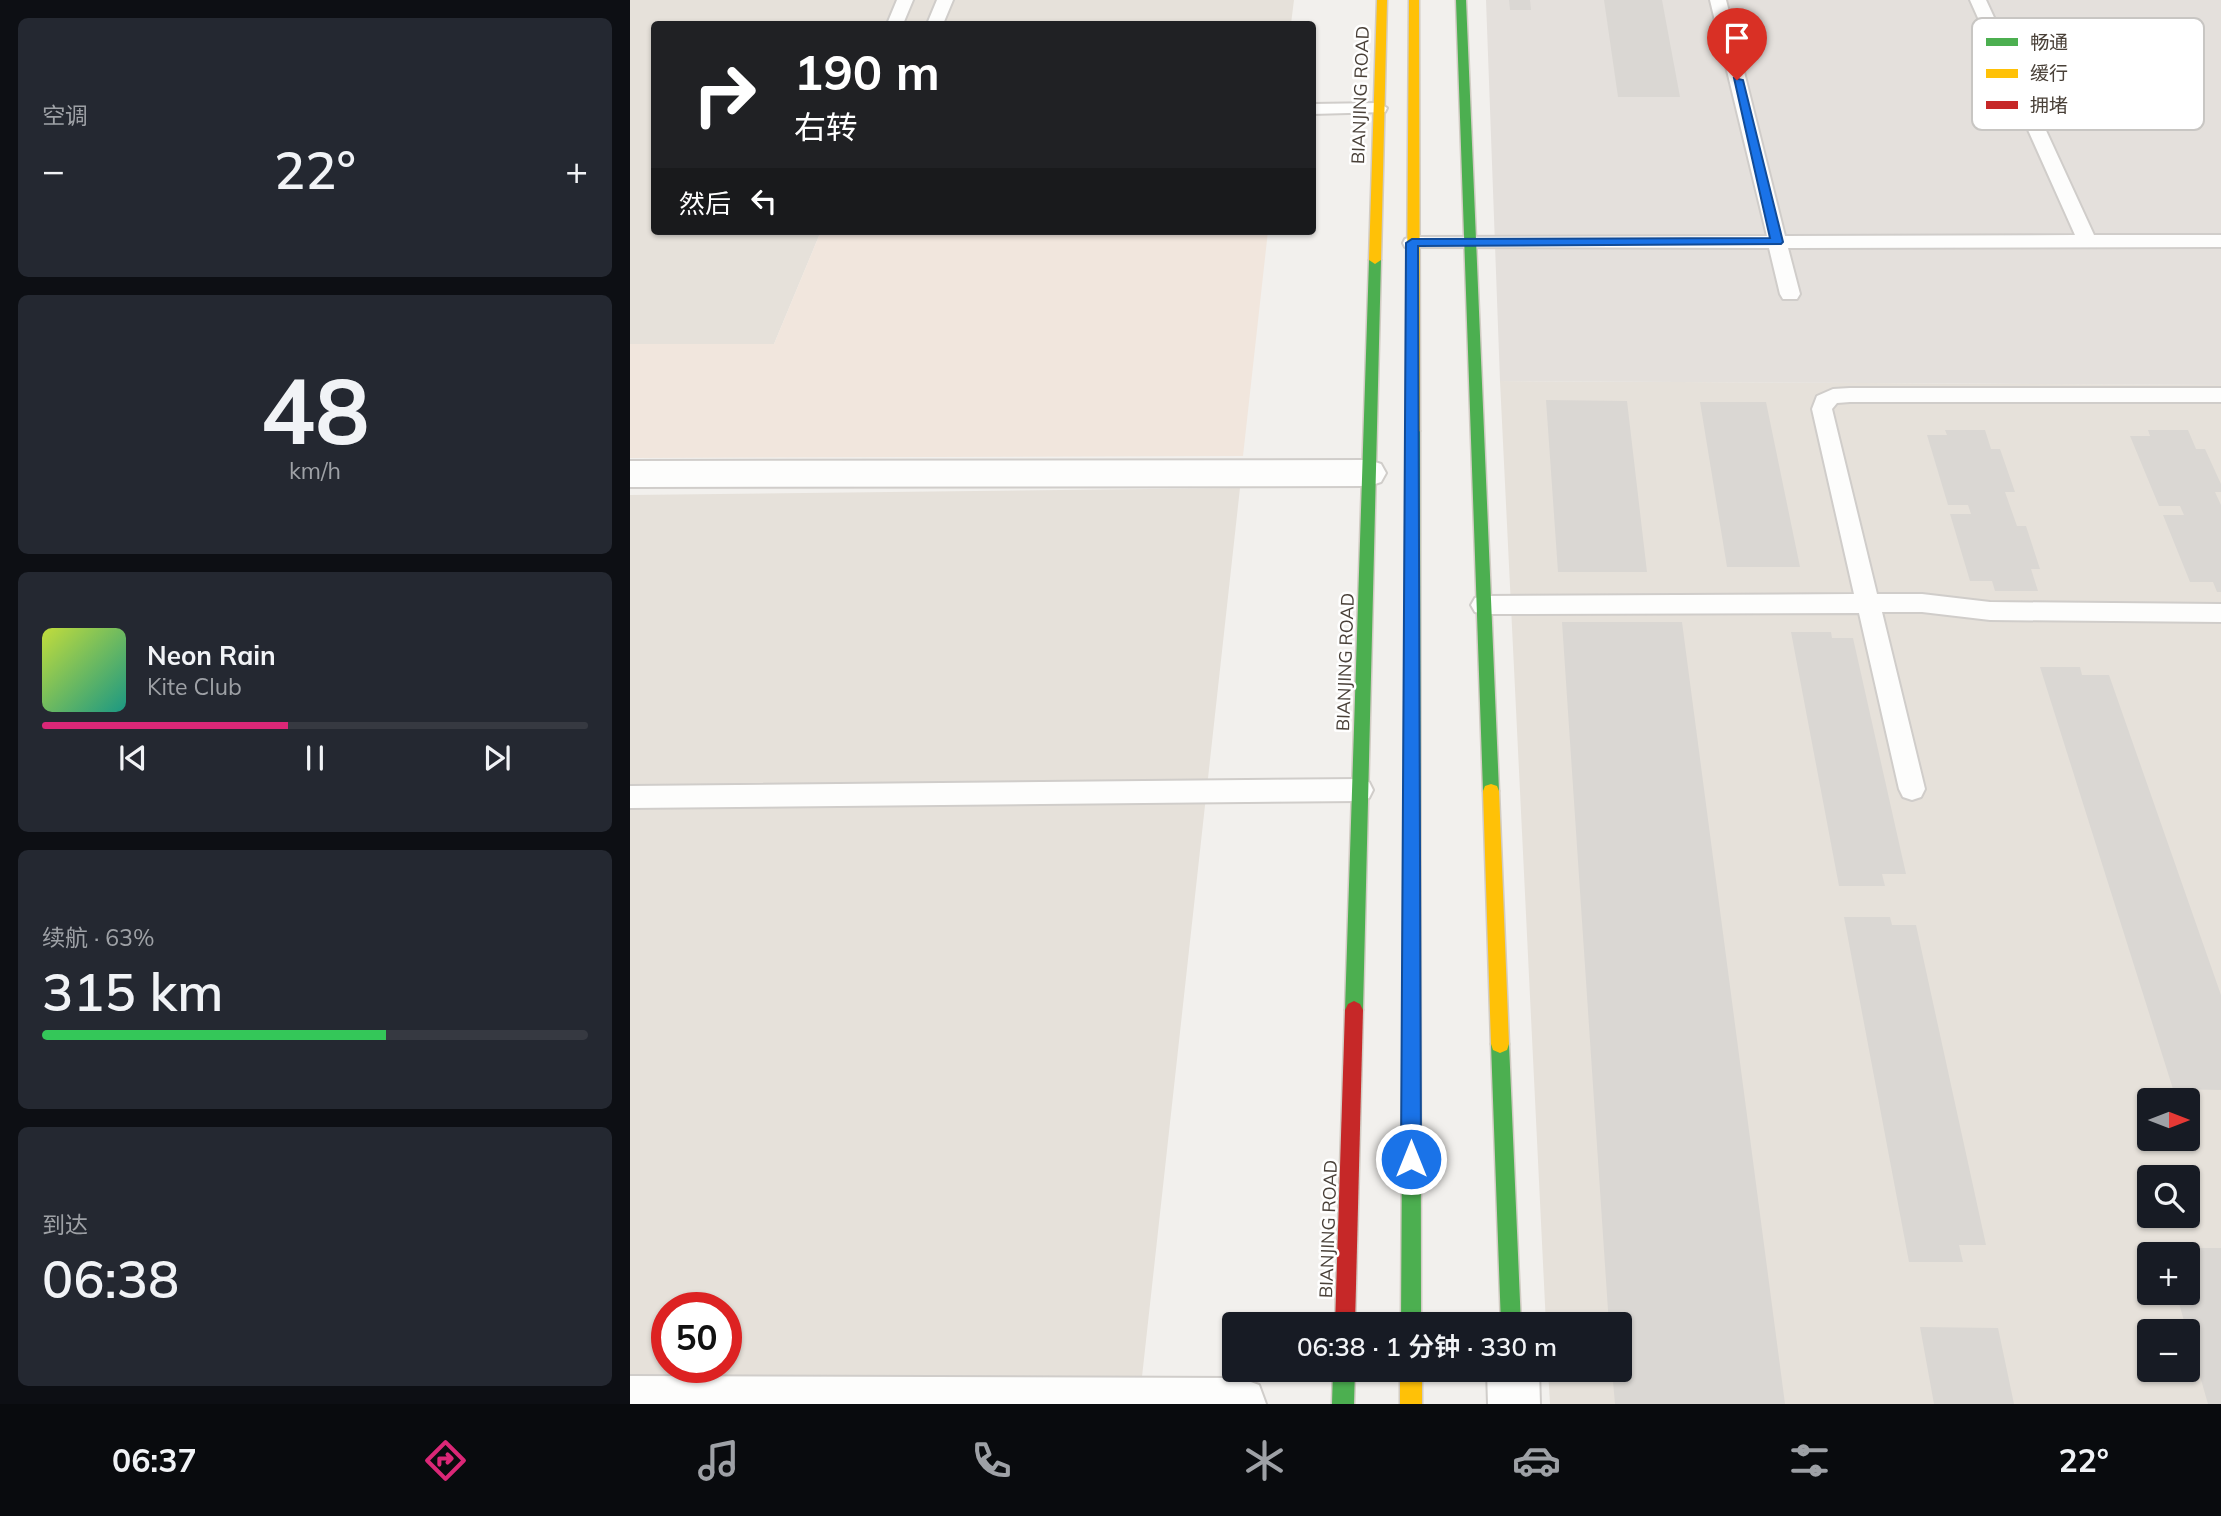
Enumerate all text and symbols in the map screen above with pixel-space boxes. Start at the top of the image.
pin [1707,8,1767,80]
legend [1972,18,2204,130]
icon: arrive [1718,19,1756,57]
street label: BIANJING ROAD [1346,26,1374,164]
text: 畅通 [2030,30,2068,54]
text: 190 m [794,41,940,102]
icon: right [679,49,770,140]
text: 缓行 [2030,61,2068,85]
text: 拥堵 [2030,93,2068,117]
text: 空调 [42,101,88,130]
text: 右转 [794,107,858,147]
text: 22° [274,137,356,202]
text: − [42,146,65,194]
text: + [565,146,588,194]
icon: left [745,182,783,220]
text: 然后 [679,187,731,220]
text: 48 [260,353,370,467]
text: km/h [289,456,341,485]
street label: BIANJING ROAD [1331,593,1359,731]
text: Neon Rain [147,639,276,672]
text: Kite Club [147,672,242,701]
icon: previous [114,739,152,777]
icon: pause [296,739,334,777]
icon: next [478,739,516,777]
text: 续航 · 63% [42,923,154,952]
text: 315 km [42,959,223,1024]
north arrow [2137,1088,2200,1152]
map controls [2137,1088,2200,1382]
position arrow [1374,1122,1448,1196]
street label: BIANJING ROAD [1314,1160,1342,1298]
button: search [2137,1165,2200,1228]
text: 到达 [42,1210,88,1239]
button: + [2137,1242,2200,1305]
text: 06:38 [42,1246,179,1311]
speed limit sign: 50 [651,1292,742,1383]
button: − [2137,1319,2200,1382]
text: 06:38 · 1 分钟 · 330 m [1297,1330,1557,1363]
icon: directions [421,1436,470,1485]
icon: music [694,1436,743,1485]
icon: phone [967,1436,1016,1485]
icon: climate [1240,1436,1289,1485]
icon: car [1512,1436,1561,1485]
icon: filters [1785,1436,1834,1485]
text: 06:37 [112,1440,197,1480]
text: 22° [2058,1440,2109,1480]

